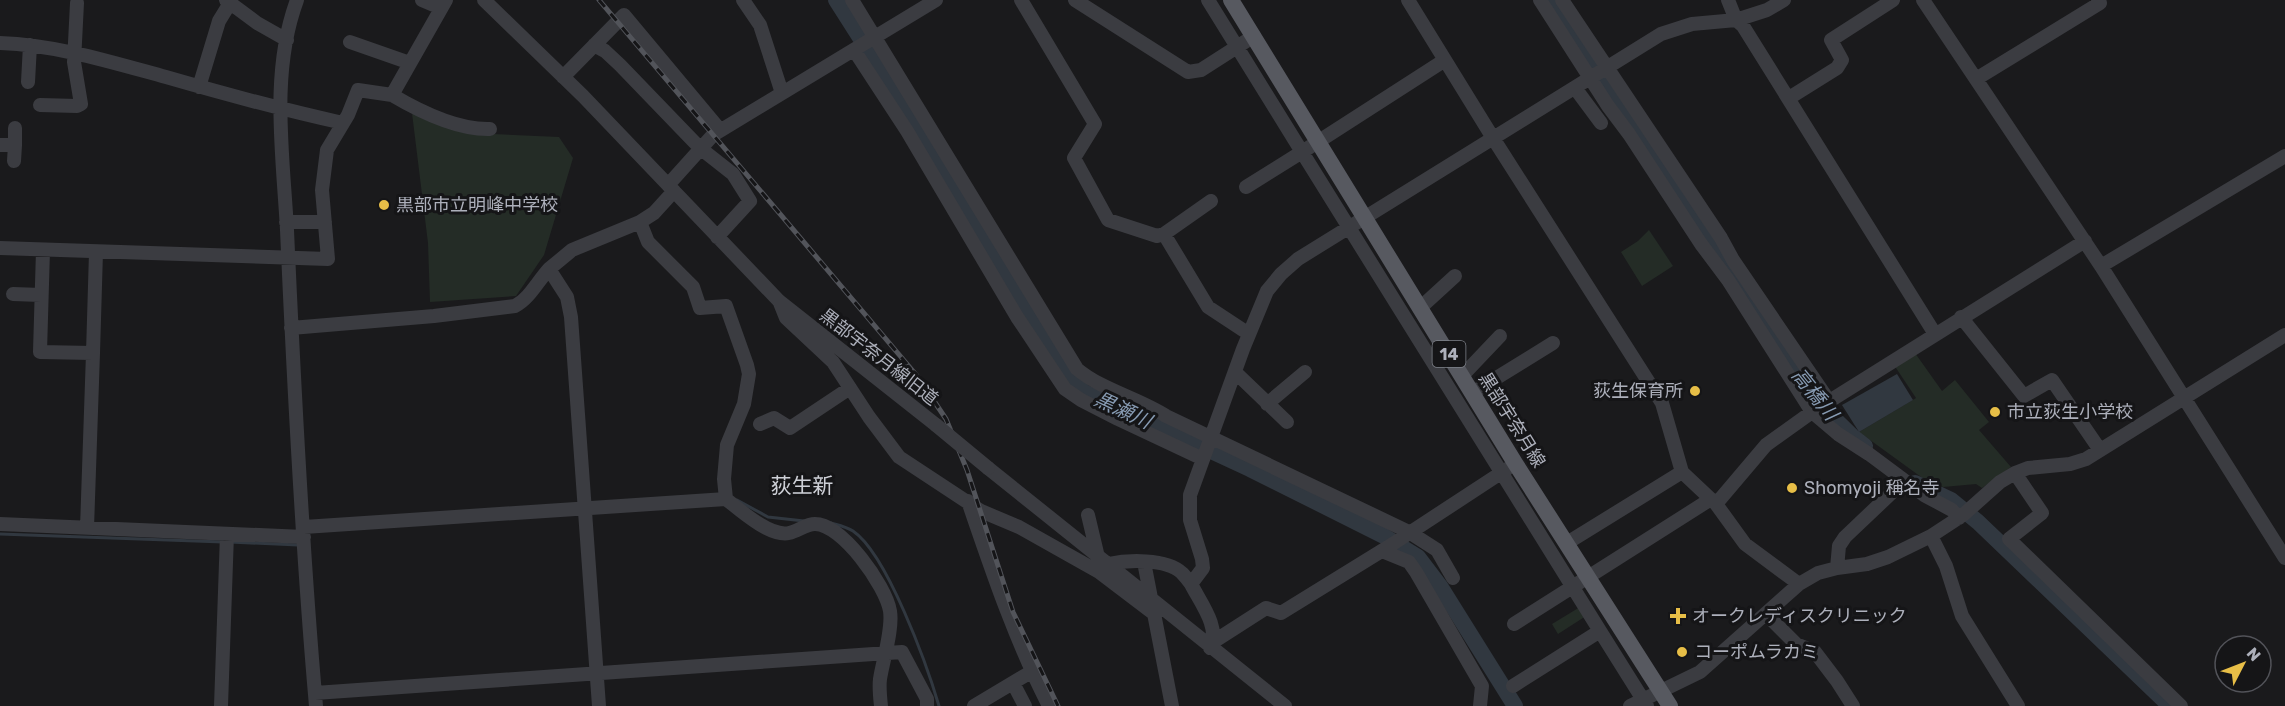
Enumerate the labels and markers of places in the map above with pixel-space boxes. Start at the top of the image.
place label: 黒部市立明峰中学校 [396,194,558,216]
marker: 黒部市立明峰中学校 [377,198,391,212]
place label: 荻生保育所 [1593,380,1683,402]
marker: 荻生保育所 [1688,384,1702,398]
place label: 市立荻生小学校 [2007,401,2133,423]
marker: 市立荻生小学校 [1988,405,2002,419]
place label: Shomyoji 稱名寺 [1804,477,1939,499]
marker: Shomyoji 稱名寺 [1785,481,1799,495]
place label: オークレディスクリニック [1692,605,1907,627]
marker: オークレディスクリニック [1669,607,1687,625]
place label: コーポムラカミ [1694,641,1819,663]
marker: コーポムラカミ [1675,645,1689,659]

